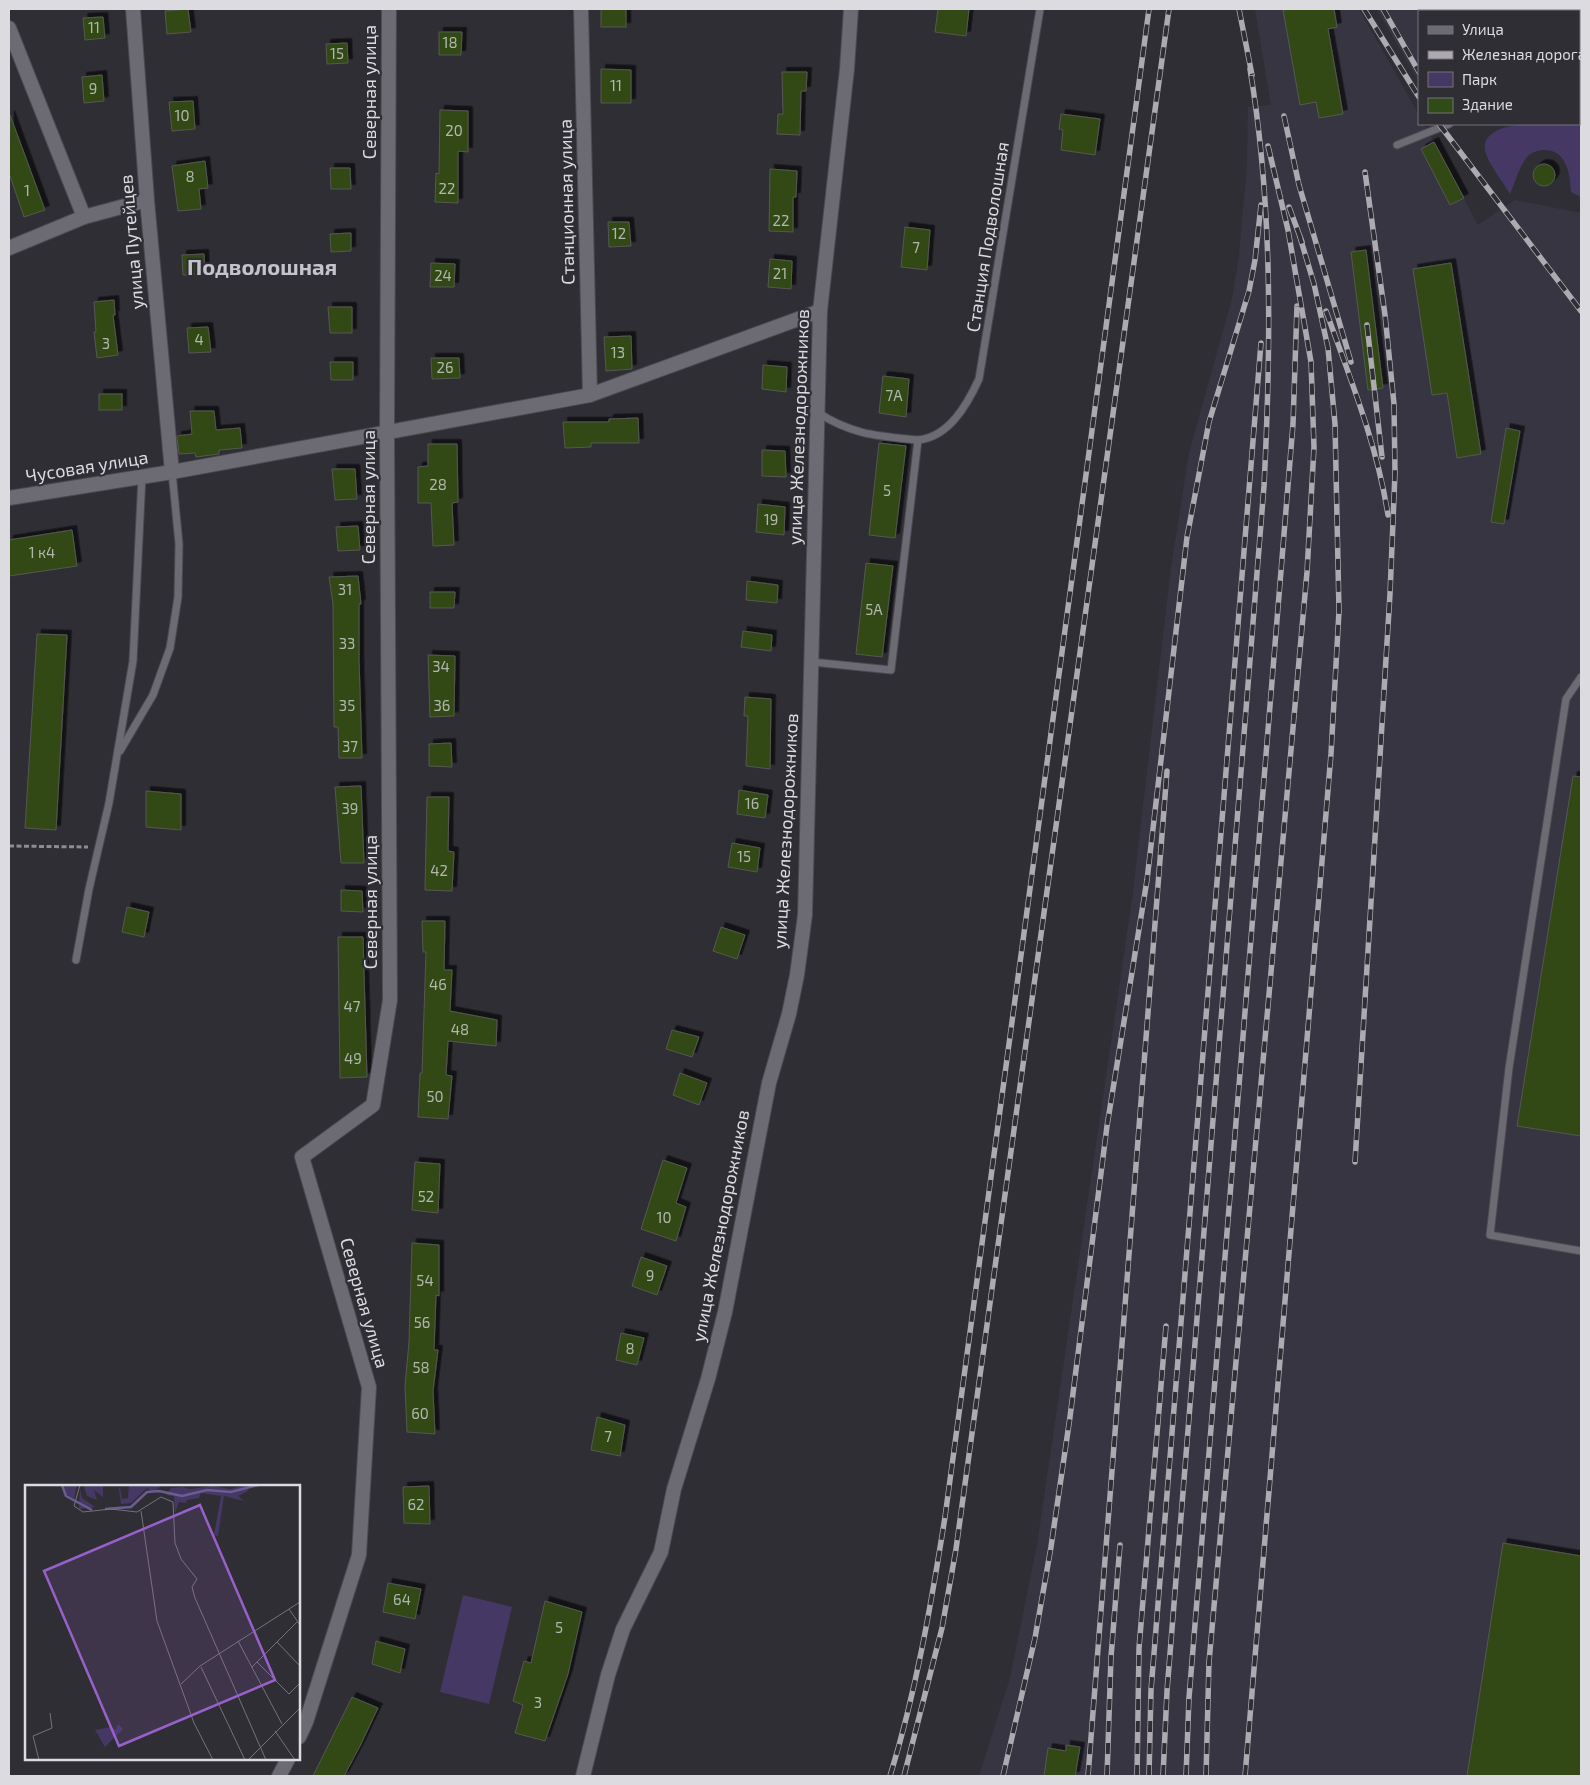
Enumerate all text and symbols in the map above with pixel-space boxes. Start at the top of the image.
legend [1418,10,1580,125]
house number: 11 [88,18,100,36]
text: Улица [1462,20,1504,38]
street label: Северная улица [358,25,380,159]
house number: 18 [442,33,458,51]
house number: 15 [330,44,344,62]
text: Железная дорога [1462,45,1586,63]
text: Парк [1462,70,1497,88]
house number: 11 [610,76,622,94]
house number: 9 [89,79,97,97]
text: Здание [1462,95,1513,113]
house number: 10 [174,106,190,124]
street label: Станционная улица [554,119,578,285]
house number: 20 [445,121,463,139]
street label: Станция Подволошная [961,140,1013,334]
house number: 8 [185,167,195,185]
street label: улица Путейцев [114,174,148,310]
house number: 22 [439,179,455,197]
house number: 1 [24,181,30,199]
house number: 22 [773,211,789,229]
house number: 12 [612,224,626,242]
house number: 7 [912,238,920,256]
district label: Подволошная [187,253,337,279]
house number: 21 [773,264,787,282]
house number: 24 [434,266,452,284]
street label: улица Железнодорожников [783,309,813,545]
house number: 4 [194,330,204,348]
house number: 3 [102,334,110,352]
house number: 13 [611,343,625,361]
house number: 26 [436,358,454,376]
house number: 7А [885,386,903,404]
street label: Северная улица [357,430,379,564]
street label: Чусовая улица [24,445,150,487]
house number: 28 [429,475,447,493]
house number: 5 [883,481,891,499]
house number: 19 [764,510,778,528]
house number: 1 к4 [29,543,55,561]
house number: 31 [338,580,352,598]
house number: 5А [865,600,883,618]
house number: 33 [339,634,355,652]
house number: 34 [432,657,450,675]
house number: 35 [339,696,355,714]
house number: 36 [434,696,450,714]
street label: улица Железнодорожников [768,712,802,949]
house number: 37 [342,737,358,755]
house number: 16 [745,794,759,812]
house number: 39 [342,799,358,817]
street label: Северная улица [359,835,381,969]
house number: 15 [737,847,751,865]
house number: 42 [430,861,448,879]
house number: 46 [429,975,447,993]
house number: 47 [344,997,361,1015]
house number: 48 [451,1020,469,1038]
house number: 49 [344,1049,362,1067]
house number: 50 [426,1087,444,1105]
street label: улица Железнодорожников [687,1108,753,1344]
house number: 52 [418,1187,434,1205]
house number: 10 [656,1208,672,1226]
street label: Северная улица [336,1235,394,1370]
house number: 9 [646,1266,654,1284]
house number: 54 [416,1271,434,1289]
house number: 56 [414,1313,430,1331]
house number: 8 [625,1339,635,1357]
house number: 58 [412,1358,430,1376]
house number: 60 [411,1404,429,1422]
house number: 7 [604,1427,612,1445]
inset map [25,1485,300,1760]
house number: 62 [407,1495,425,1513]
house number: 64 [393,1590,411,1608]
house number: 5 [555,1618,563,1636]
house number: 3 [534,1693,542,1711]

